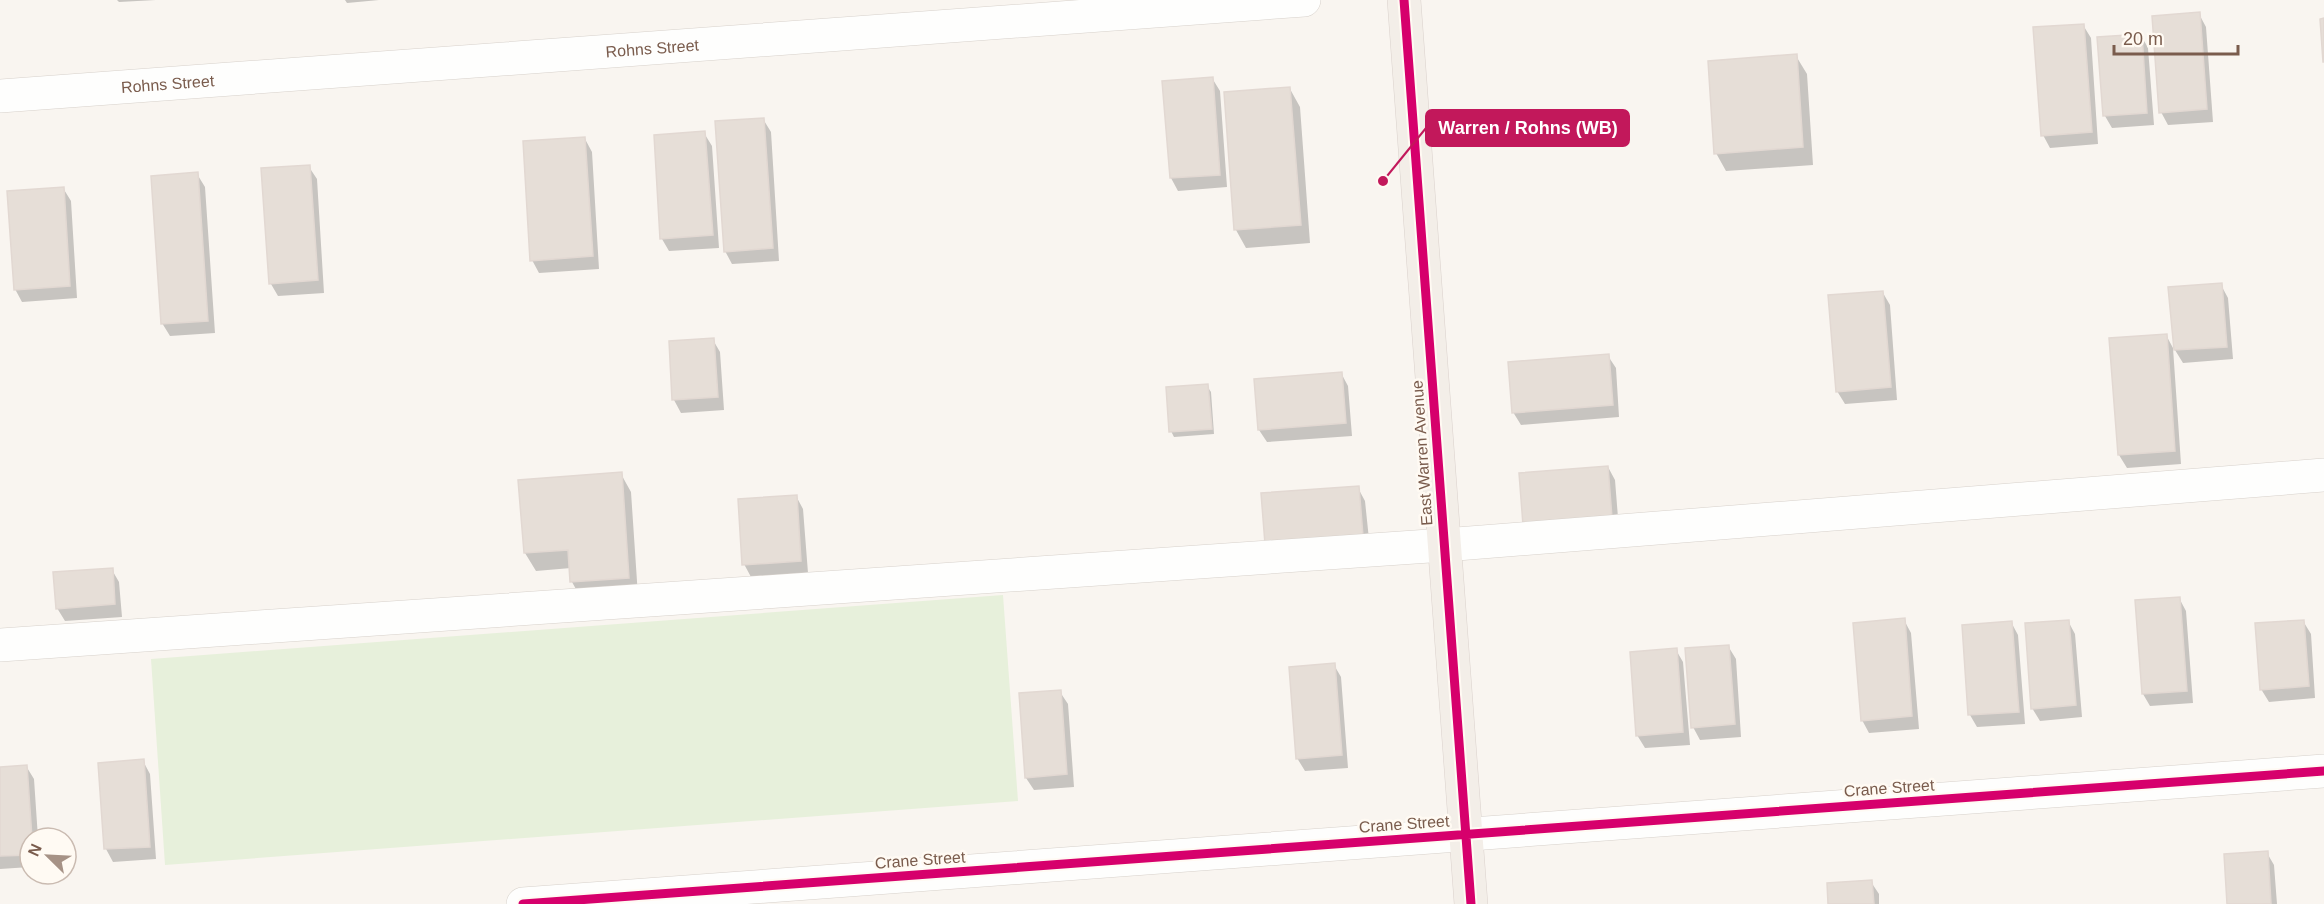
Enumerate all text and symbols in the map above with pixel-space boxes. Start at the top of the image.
scale bar [2114,18,2238,56]
text: 20 m [2123,29,2163,49]
street label: Rohns Street [605,36,700,60]
street label: Rohns Street [120,72,215,96]
callout: Warren / Rohns (WB) [1426,110,1629,146]
text: Warren / Rohns (WB) [1438,118,1618,138]
street label: East Warren Avenue [1408,380,1436,526]
street label: Crane Street [1843,776,1935,800]
street label: Crane Street [1358,812,1450,836]
north arrow [18,826,78,886]
text: N [25,841,45,859]
street label: Crane Street [874,848,966,872]

